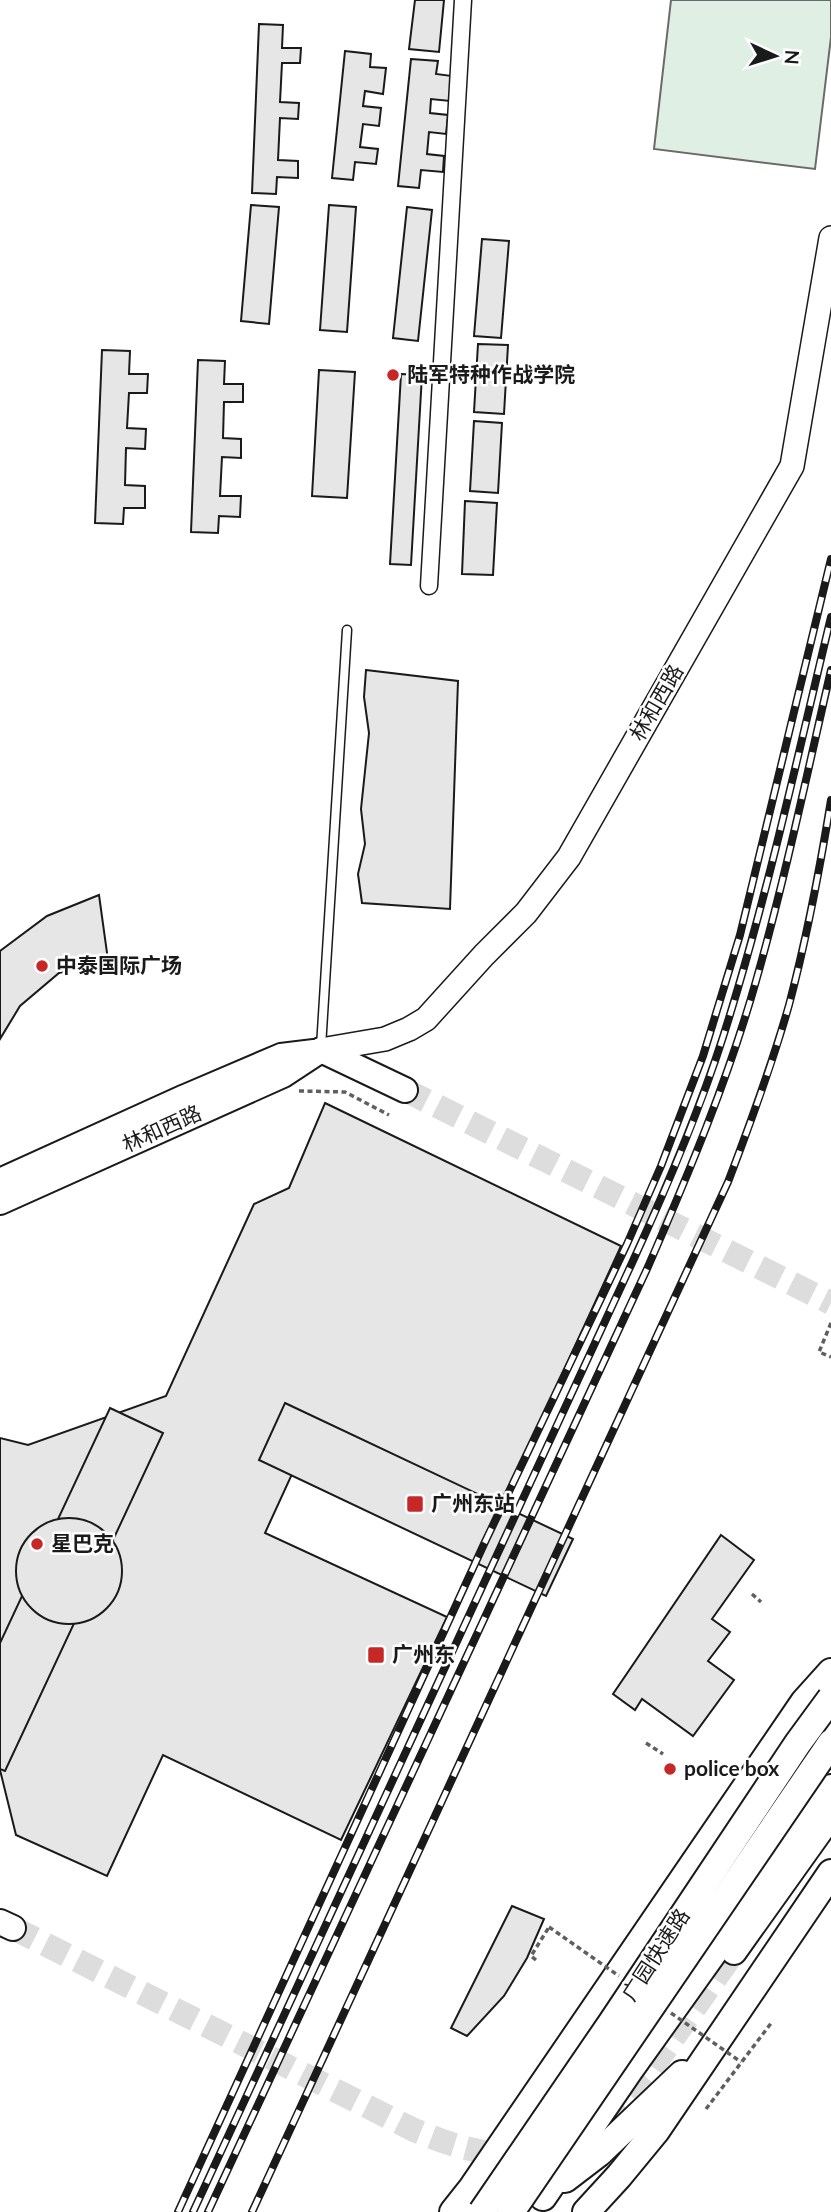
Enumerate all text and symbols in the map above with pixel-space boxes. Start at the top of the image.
north arrow [740,21,810,91]
text: N [780,49,804,65]
place label: 陆军特种作战学院 [407,361,575,386]
marker: 陆军特种作战学院 [385,367,401,383]
street label: 林和西路 [624,660,688,745]
place label: 中泰国际广场 [56,952,182,977]
marker: 中泰国际广场 [34,958,50,974]
street label: 林和西路 [118,1099,205,1156]
place label: 广州东站 [431,1490,515,1515]
marker: 广州东站 [405,1494,425,1514]
place label: 星巴克 [51,1530,114,1555]
marker: 星巴克 [29,1536,45,1552]
place label: 广州东 [392,1641,455,1666]
marker: 广州东 [366,1645,386,1665]
place label: police box [684,1755,779,1780]
marker: police box [662,1761,678,1777]
street label: 广园快速路 [616,1903,694,2005]

